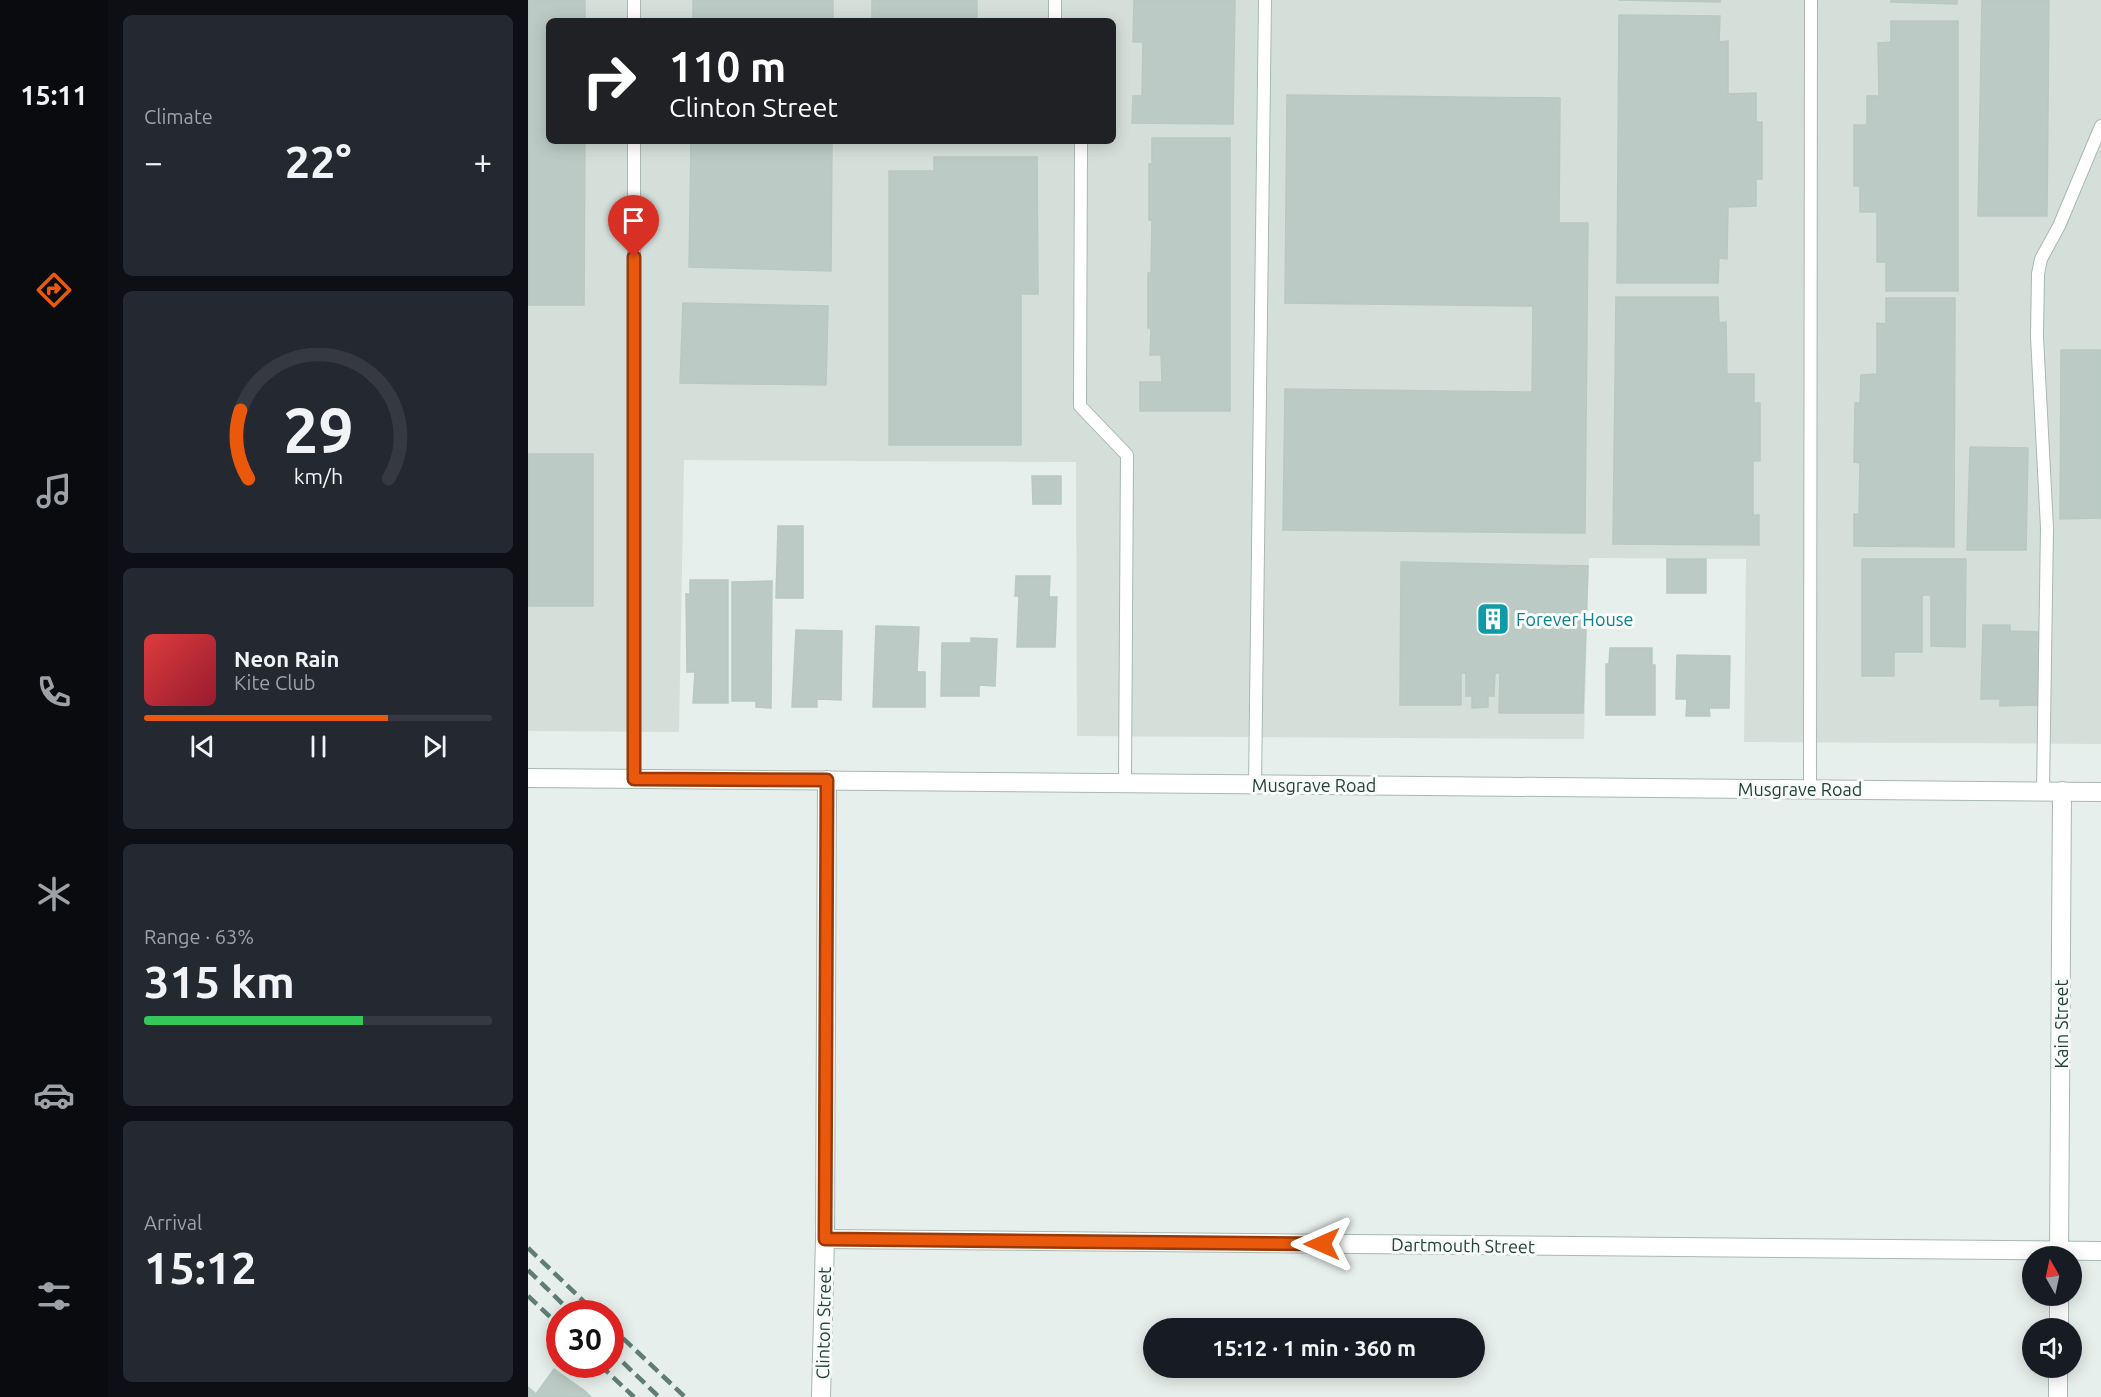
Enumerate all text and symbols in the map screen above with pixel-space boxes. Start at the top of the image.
icon: right [570,42,648,120]
text: 110 m [669,43,786,90]
text: 15:11 [20,80,88,110]
text: Clinton Street [669,92,838,122]
text: Climate [144,105,213,128]
text: 22° [285,136,351,187]
text: − [144,143,163,180]
text: + [473,143,492,180]
pin [608,195,659,257]
icon: arrive [617,204,650,237]
icon: directions [33,269,75,311]
text: 29 [283,395,353,465]
text: km/h [293,465,343,489]
icon: music [33,470,75,512]
building icon: Forever House [1475,601,1511,637]
place label: Forever House [1516,609,1633,629]
text: Neon Rain [234,646,339,671]
icon: phone [33,671,75,713]
text: Kite Club [234,671,316,694]
icon: previous [186,730,219,763]
icon: pause [302,730,335,763]
icon: next [418,730,451,763]
street label: Musgrave Road [1252,775,1376,795]
street label: Musgrave Road [1738,779,1862,799]
icon: climate [33,873,75,915]
text: Range · 63% [144,925,254,948]
text: 315 km [144,956,295,1007]
street label: Kain Street [2051,979,2071,1069]
icon: car [33,1074,75,1116]
text: Arrival [144,1211,202,1234]
position arrow [1290,1212,1354,1276]
street label: Dartmouth Street [1391,1234,1535,1256]
text: 15:12 [144,1242,257,1293]
north arrow [2022,1246,2082,1306]
map controls [2022,1246,2082,1378]
street label: Clinton Street [812,1267,834,1379]
icon: filters [33,1275,75,1317]
speed limit sign: 30 [546,1300,624,1378]
button: sound [2022,1318,2082,1378]
text: 15:12 · 1 min · 360 m [1212,1335,1416,1360]

